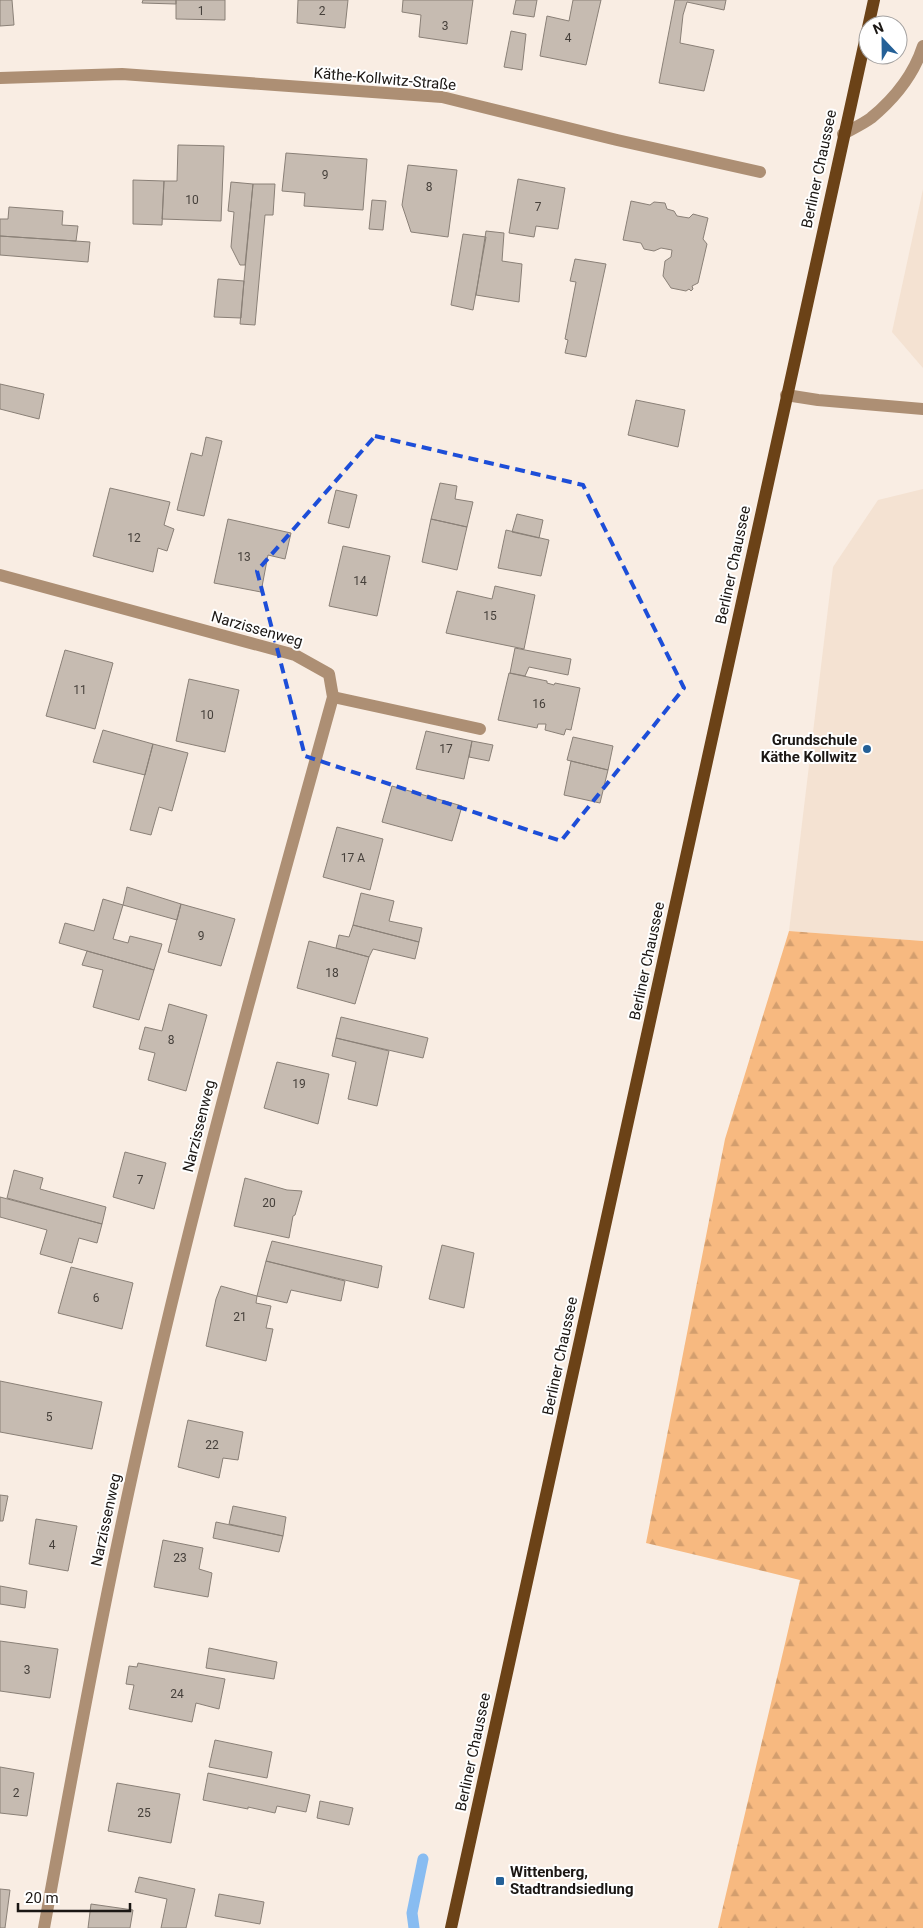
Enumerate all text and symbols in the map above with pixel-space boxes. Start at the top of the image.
house number: 1 [198,4,204,18]
house number: 2 [319,4,326,18]
north arrow [858,15,908,65]
house number: 3 [442,19,448,33]
text: N [871,19,886,37]
house number: 4 [565,31,572,45]
street label: Käthe-Kollwitz-Straße [313,64,457,94]
street label: Berliner Chaussee [798,108,840,230]
house number: 9 [322,168,328,182]
house number: 8 [426,180,433,194]
house number: 10 [185,193,199,207]
house number: 7 [535,200,542,214]
street label: Berliner Chaussee [712,504,754,626]
house number: 12 [127,531,141,545]
house number: 13 [237,550,251,564]
house number: 14 [353,574,367,588]
street label: Narzissenweg [209,607,305,651]
house number: 15 [483,609,497,623]
house number: 11 [73,683,87,697]
house number: 16 [532,697,546,711]
house number: 10 [200,708,214,722]
place label: Grundschule Käthe Kollwitz [761,731,857,766]
house number: 17 [439,742,453,756]
marker: Grundschule Käthe Kollwitz [861,743,873,755]
house number: 17 A [341,851,365,865]
street label: Berliner Chaussee [626,900,668,1022]
house number: 9 [198,929,204,943]
house number: 18 [325,966,339,980]
house number: 8 [168,1033,175,1047]
house number: 19 [292,1077,306,1091]
street label: Narzissenweg [179,1078,219,1174]
house number: 7 [137,1173,144,1187]
house number: 20 [262,1196,276,1210]
house number: 6 [93,1291,100,1305]
street label: Berliner Chaussee [539,1295,581,1417]
house number: 21 [233,1310,247,1324]
house number: 5 [46,1410,53,1424]
house number: 22 [205,1438,219,1452]
street label: Narzissenweg [87,1472,125,1568]
house number: 4 [49,1538,56,1552]
house number: 23 [173,1551,187,1565]
house number: 3 [24,1663,30,1677]
house number: 24 [170,1687,184,1701]
street label: Berliner Chaussee [452,1691,494,1813]
house number: 2 [13,1786,20,1800]
house number: 25 [137,1806,151,1820]
place label: Wittenberg, Stadtrandsiedlung [510,1863,634,1898]
marker: Wittenberg, Stadtrandsiedlung [494,1875,506,1887]
scale bar [18,1880,130,1912]
text: 20 m [25,1889,59,1907]

